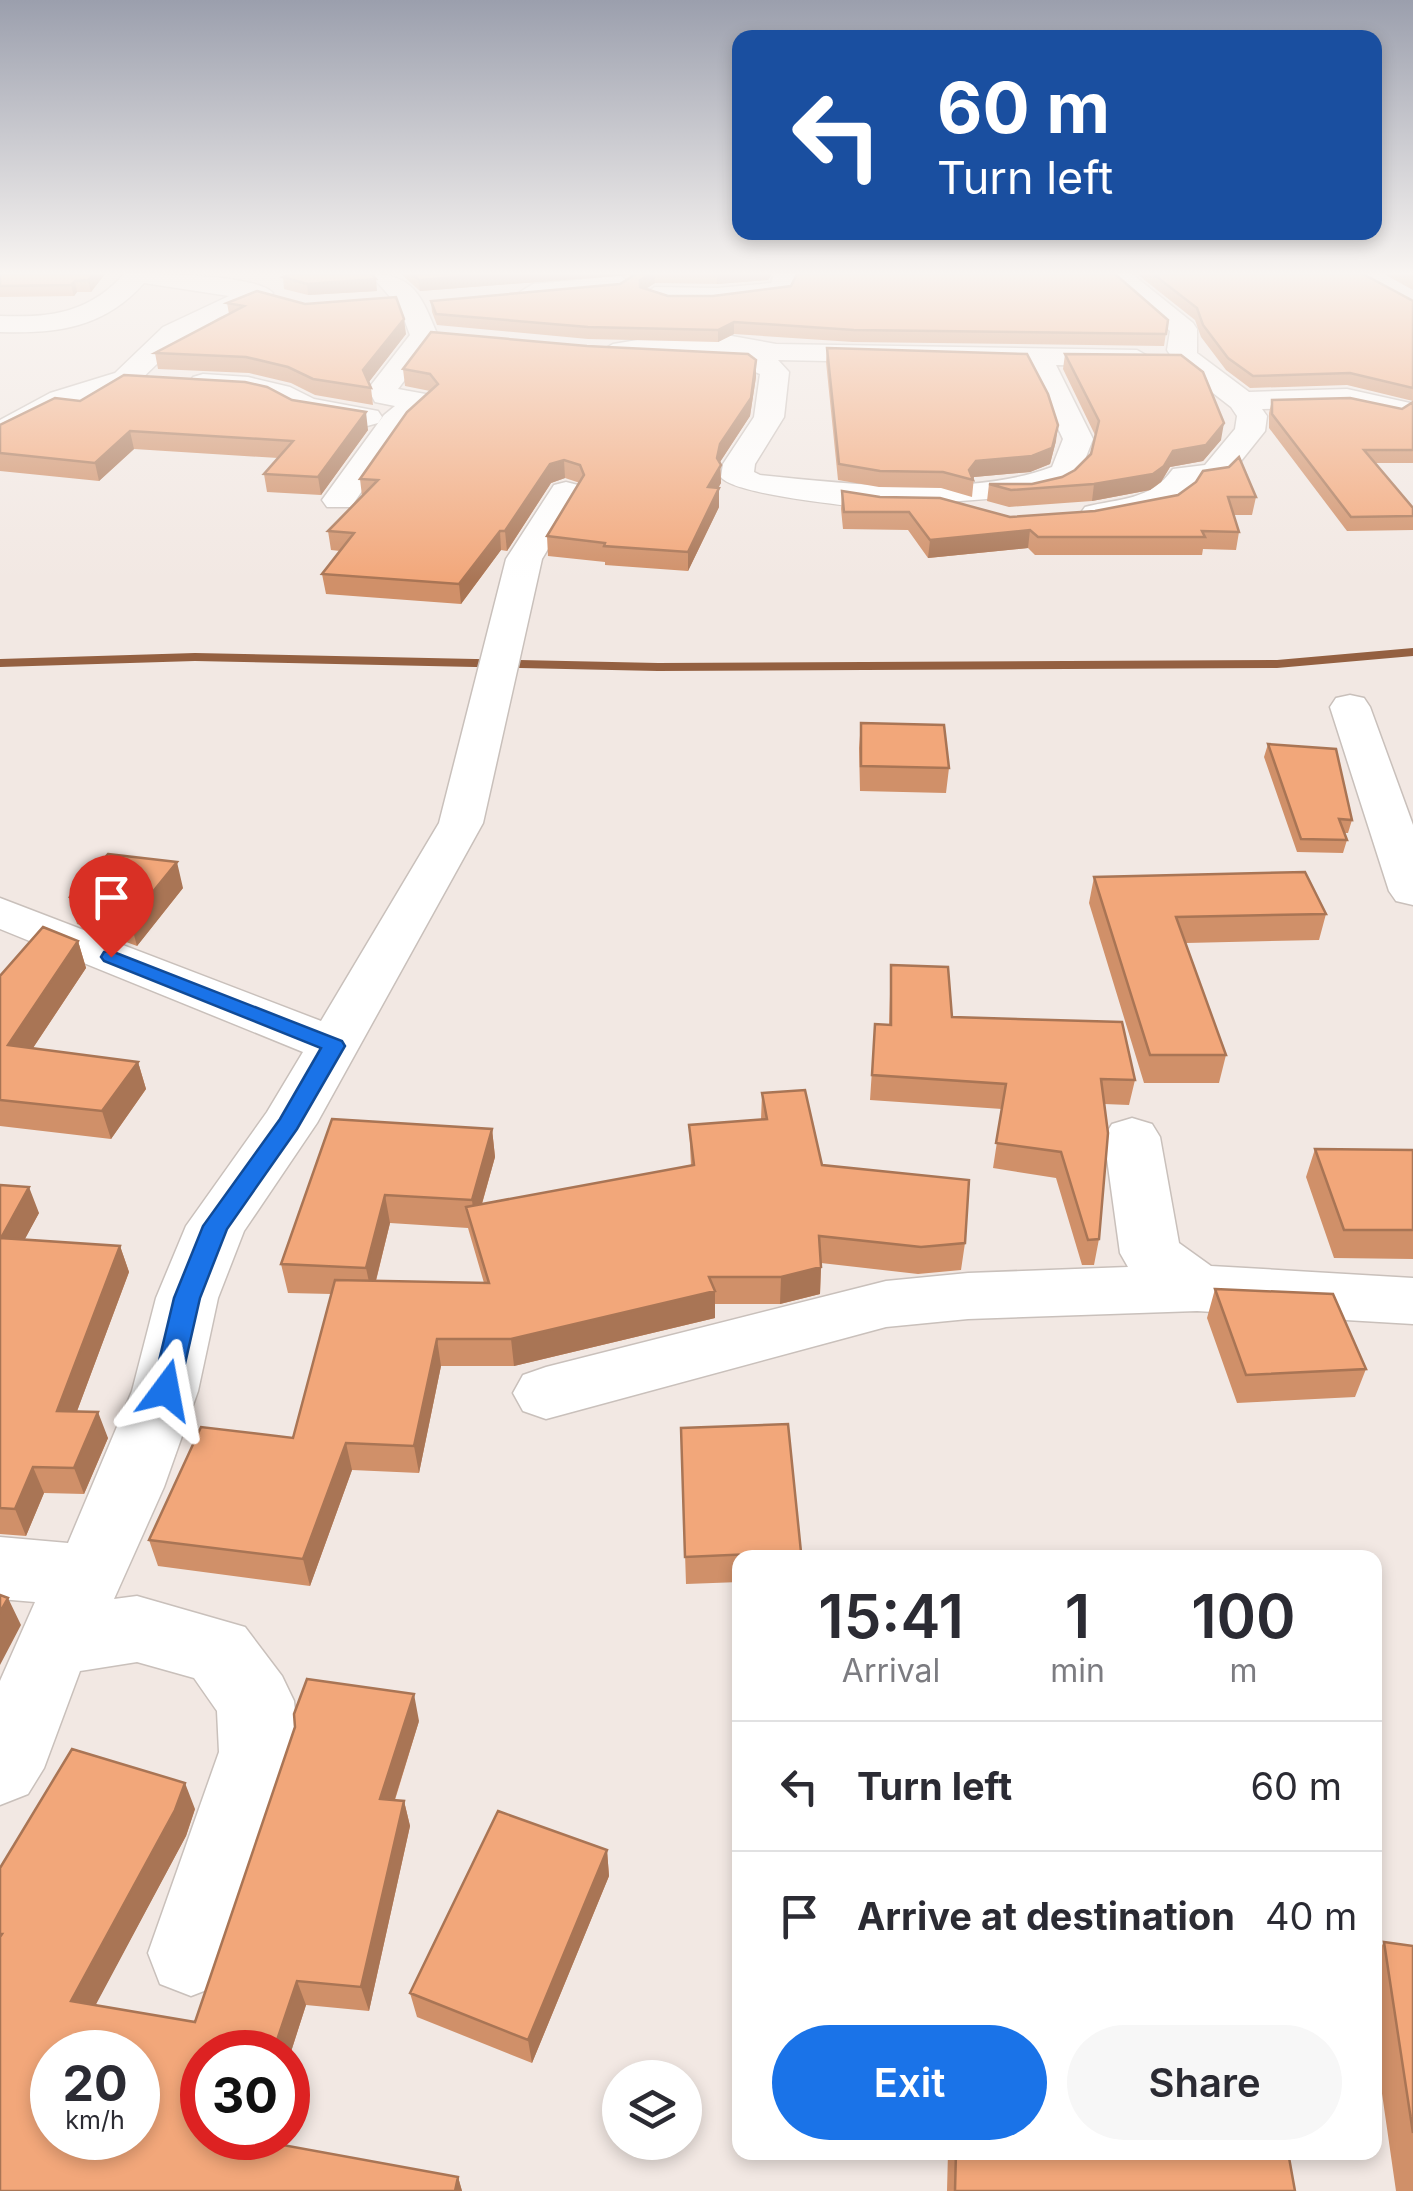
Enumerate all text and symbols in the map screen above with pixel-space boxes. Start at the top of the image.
text: 60 m [937,65,1110,150]
icon: left [772,70,902,200]
text: Turn left [937,150,1113,205]
pin [69,855,154,958]
icon: arrive [84,870,139,925]
position arrow [114,1338,218,1442]
text: 15:41 [818,1580,964,1652]
text: 1 [1065,1580,1090,1652]
text: 100 [1191,1580,1296,1652]
text: Arrival [842,1651,940,1690]
text: min [1050,1651,1105,1690]
text: m [1229,1651,1257,1690]
icon: left [772,1759,827,1814]
text: Turn left [857,1763,1012,1809]
text: 60 m [1250,1763,1342,1809]
icon: arrive [772,1889,827,1944]
text: Arrive at destination [857,1893,1235,1939]
text: 40 m [1265,1893,1357,1939]
button: Exit [772,2025,1047,2140]
button: Share [1067,2025,1342,2140]
speed limit sign: 30 [180,2030,310,2160]
text: 20 [62,2053,128,2113]
map controls [602,2060,702,2160]
button: layers [602,2060,702,2160]
text: km/h [65,2105,125,2135]

